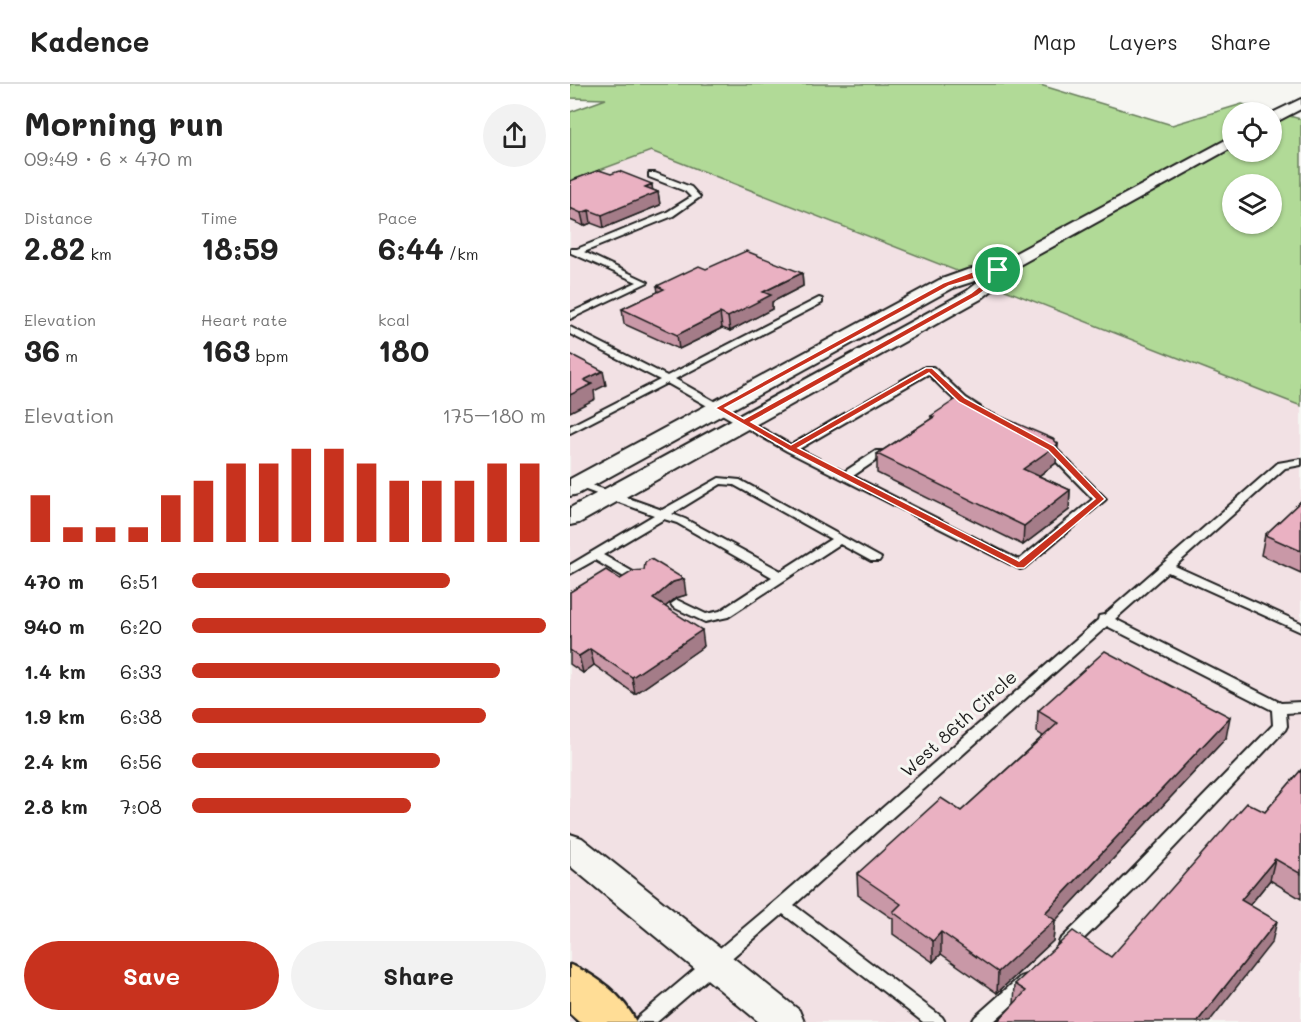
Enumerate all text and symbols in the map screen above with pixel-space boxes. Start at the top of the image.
text: Kadence [30,23,150,59]
text: Map [1033,28,1076,55]
text: Layers [1109,28,1178,55]
text: Share [1211,28,1271,55]
text: Morning run [24,101,224,144]
map controls [1222,102,1282,234]
button: locate [1222,102,1282,162]
button: share [483,104,546,167]
text: 09:49 · 6 × 470 m [24,145,193,171]
button: layers [1222,174,1282,234]
text: Distance [24,207,93,228]
text: Time [201,207,237,228]
text: Pace [378,207,417,228]
text: 2.82 [24,228,85,268]
text: 18:59 [201,228,278,268]
text: 6:44 [378,228,444,268]
text: km [85,243,112,264]
text: /km [444,243,478,264]
pin [972,244,1023,295]
icon: arrive [981,253,1014,286]
text: Elevation [24,309,96,330]
text: Heart rate [201,309,287,330]
text: kcal [378,309,410,330]
text: 36 [24,330,60,370]
text: 163 [201,330,250,370]
text: 180 [378,330,429,370]
text: m [60,345,78,366]
text: bpm [250,345,288,366]
text: Elevation [24,402,114,428]
text: 175–180 m [442,402,546,428]
text: 470 m [24,568,84,594]
text: 6:51 [120,568,159,594]
text: 940 m [24,613,85,639]
text: 6:20 [120,613,162,639]
text: 1.4 km [24,658,86,684]
text: 6:33 [120,658,162,684]
street label: West 86th Circle [895,665,1022,782]
text: 1.9 km [24,703,85,729]
text: 6:38 [120,703,162,729]
text: 2.4 km [24,748,88,774]
text: 6:56 [120,748,162,774]
text: 2.8 km [24,793,88,819]
text: 7:08 [120,793,162,819]
button: Save [24,941,279,1010]
button: Share [291,941,546,1010]

